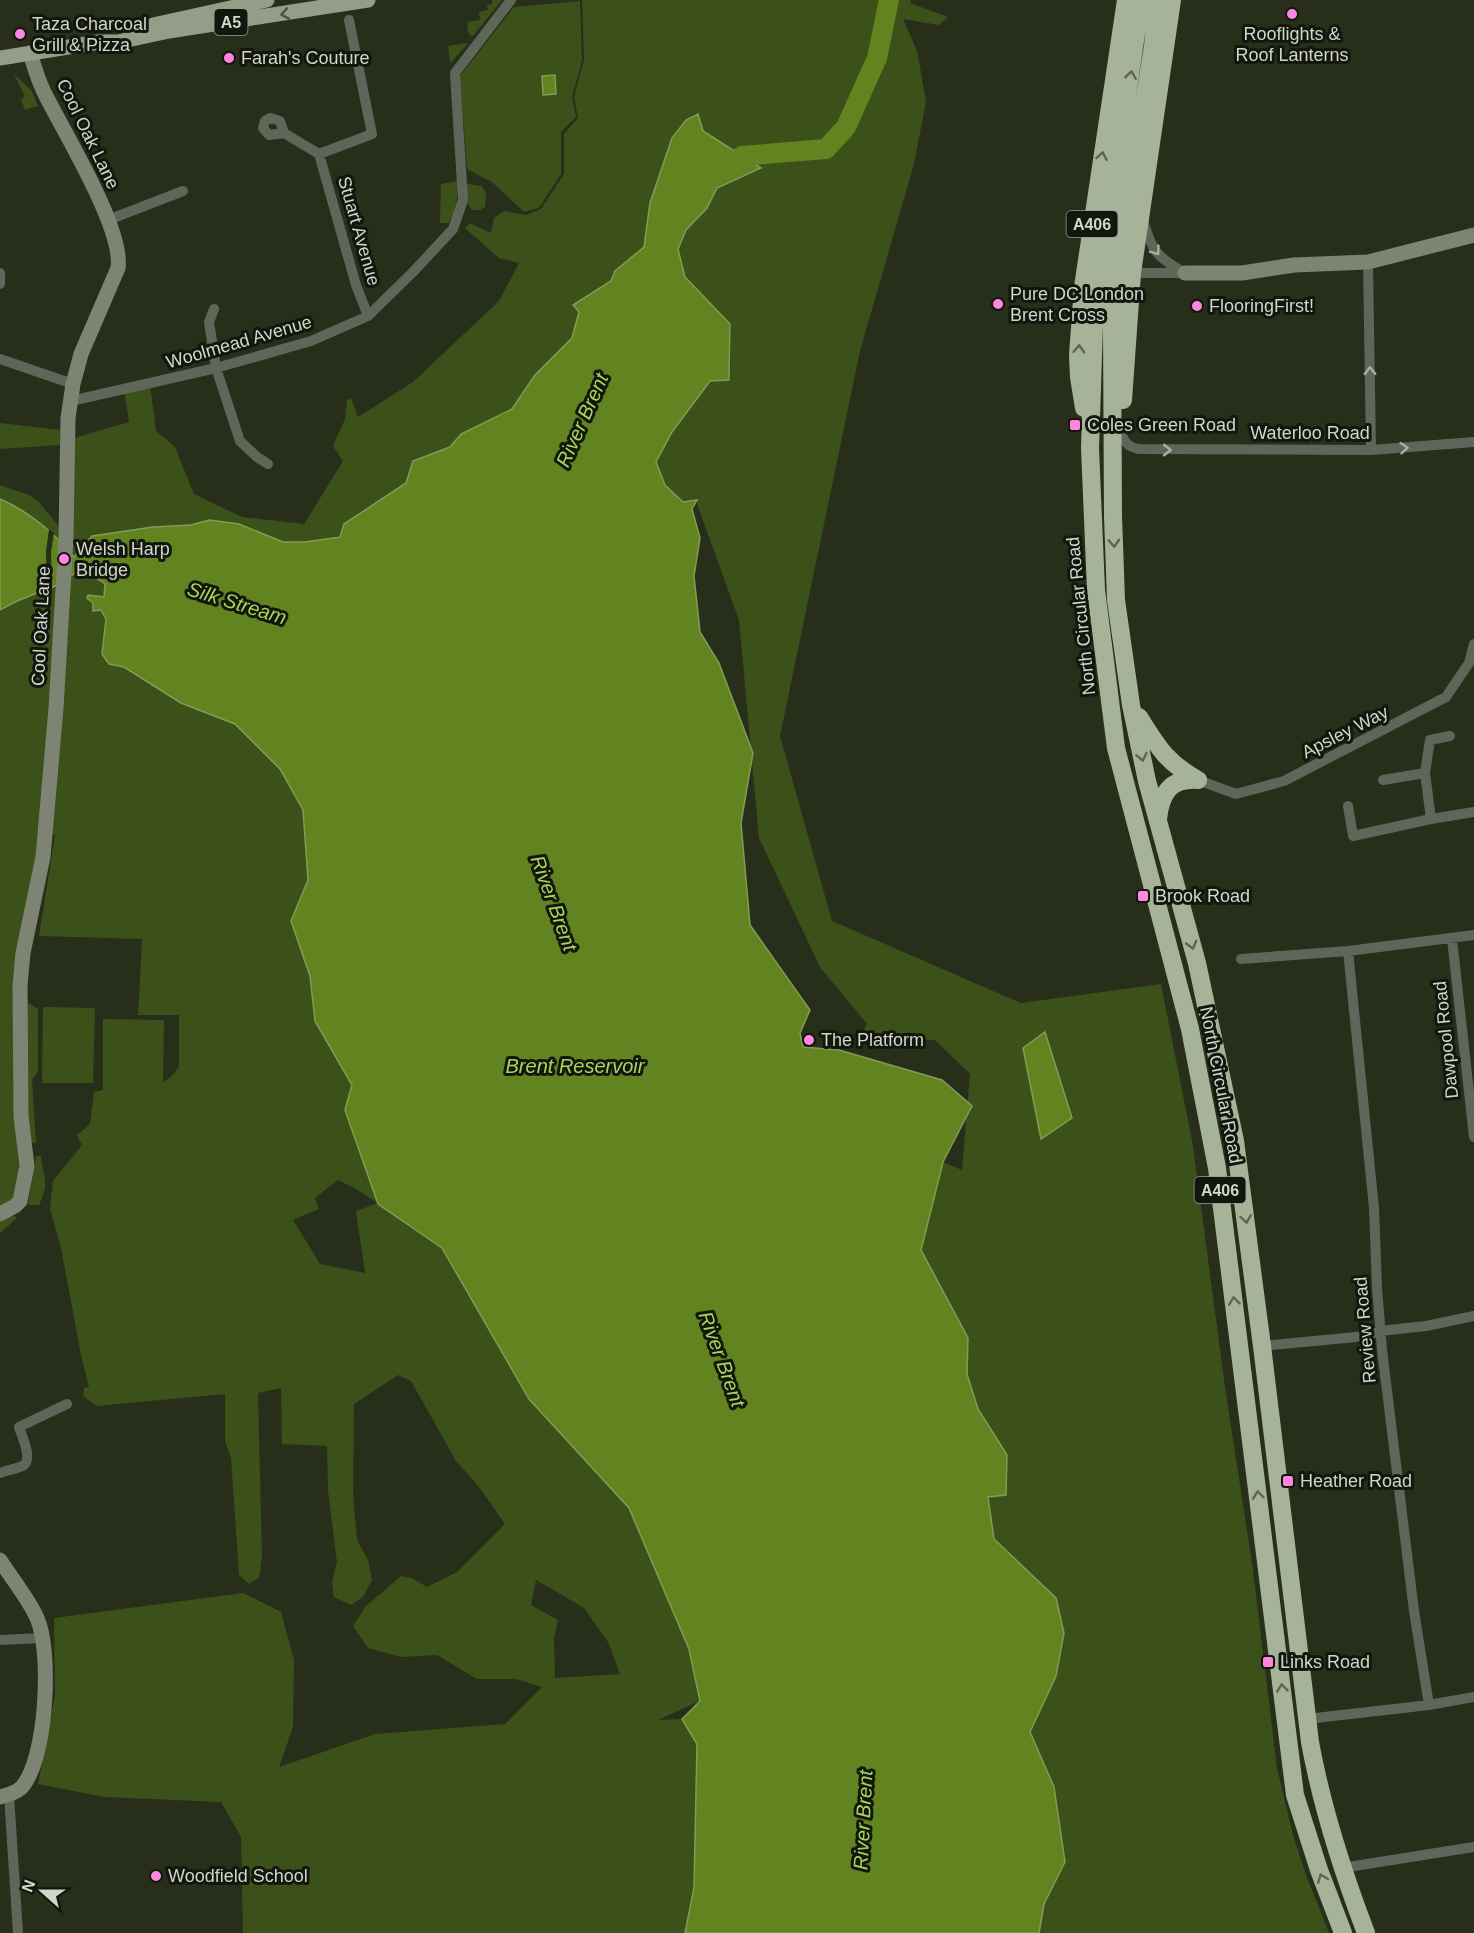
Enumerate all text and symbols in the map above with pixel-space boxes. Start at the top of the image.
one-way arrow [280,7,289,19]
marker: Rooflights & Roof Lanterns [1285,7,1299,21]
road number: A5 [214,9,248,35]
place label: Taza Charcoal Grill & Pizza [32,14,147,55]
place label: Rooflights & Roof Lanterns [1235,24,1349,65]
marker: Taza Charcoal Grill & Pizza [13,27,27,41]
place label: Farah's Couture [241,48,370,68]
marker: Farah's Couture [222,51,236,65]
one-way arrow [1124,70,1136,79]
street label: Cool Oak Lane [53,76,123,192]
one-way arrow [1096,151,1108,160]
street label: Stuart Avenue [334,174,384,288]
road number: A406 [1066,211,1118,237]
one-way arrow [1149,244,1160,255]
place label: Pure DC London Brent Cross [1010,284,1144,325]
place label: FlooringFirst! [1209,296,1314,316]
marker: Pure DC London Brent Cross [991,297,1005,311]
marker: FlooringFirst! [1190,299,1204,313]
street label: Woolmead Avenue [164,312,314,372]
one-way arrow [1072,344,1085,353]
one-way arrow [1364,366,1376,375]
water label: River Brent [552,369,613,470]
place label: Coles Green Road [1087,415,1236,435]
marker: Coles Green Road [1068,418,1082,432]
street label: Waterloo Road [1250,423,1370,443]
one-way arrow [1400,442,1409,455]
one-way arrow [1163,444,1172,456]
street label: North Circular Road [1063,536,1099,696]
one-way arrow [1107,538,1120,547]
place label: Welsh Harp Bridge [76,539,170,580]
marker: Welsh Harp Bridge [57,552,71,566]
street label: Cool Oak Lane [28,566,54,686]
water label: Silk Stream [185,578,289,628]
street label: Apsley Way [1298,702,1392,762]
one-way arrow [1135,751,1148,761]
water label: River Brent [527,852,582,955]
place label: Brook Road [1155,886,1250,906]
marker: Brook Road [1136,889,1150,903]
one-way arrow [1185,939,1197,950]
street label: Dawpool Road [1430,980,1462,1100]
street label: North Circular Road [1196,1005,1246,1165]
place label: The Platform [821,1030,924,1050]
marker: The Platform [802,1033,816,1047]
water label: Brent Reservoir [506,1055,646,1077]
road number: A406 [1194,1177,1246,1203]
one-way arrow [1239,1214,1251,1223]
street label: Review Road [1350,1276,1380,1384]
one-way arrow [1228,1297,1241,1306]
water label: River Brent [695,1308,750,1411]
place label: Heather Road [1300,1471,1412,1491]
marker: Heather Road [1281,1474,1295,1488]
one-way arrow [1252,1490,1265,1499]
place label: Links Road [1280,1652,1370,1672]
marker: Links Road [1261,1655,1275,1669]
one-way arrow [1276,1684,1288,1693]
water label: River Brent [849,1768,877,1871]
north arrow [12,1861,72,1921]
place label: Woodfield School [168,1866,308,1886]
marker: Woodfield School [149,1869,163,1883]
one-way arrow [1317,1874,1329,1885]
text: N [18,1877,38,1894]

